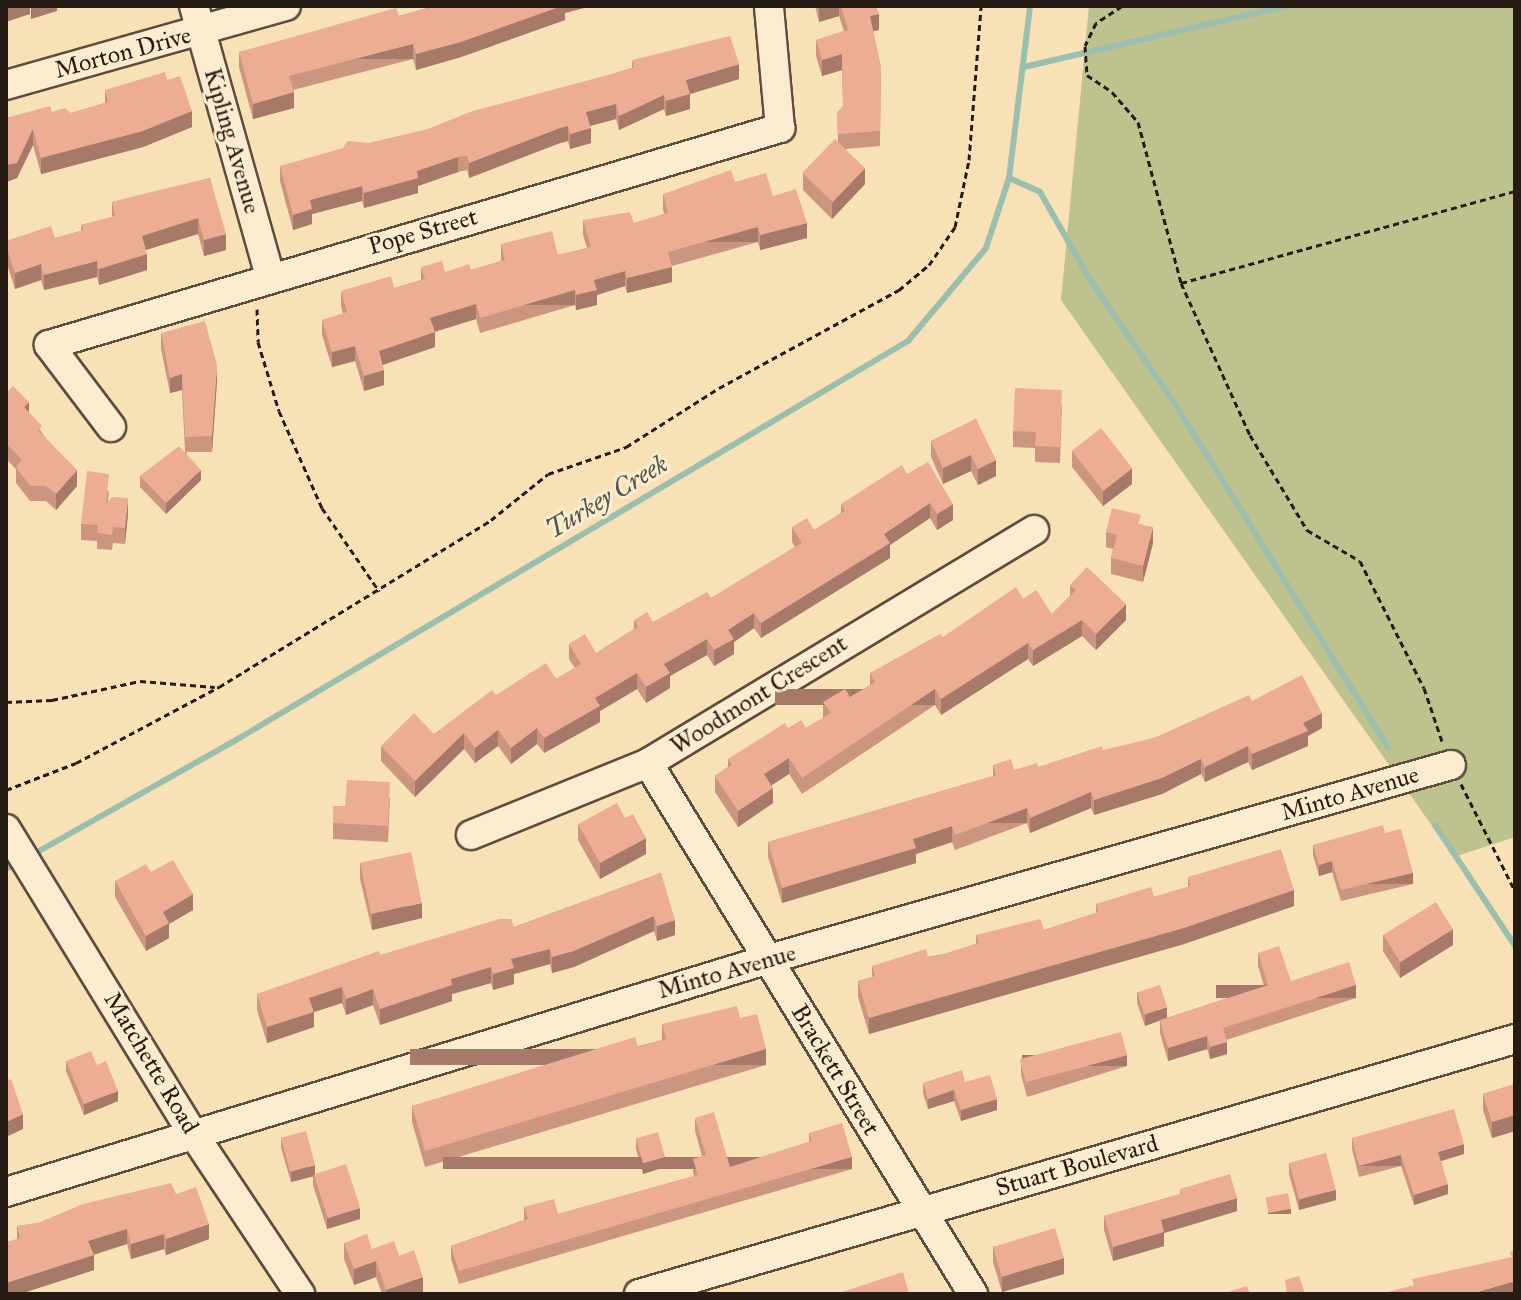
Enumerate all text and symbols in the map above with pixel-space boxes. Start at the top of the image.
street label: Morton Drive [52,21,194,85]
street label: Kipling Avenue [197,65,267,217]
street label: Pope Street [365,203,481,261]
water label: Turkey Creek [540,448,674,546]
street label: Woodmont Crescent [665,629,853,761]
street label: Minto Avenue [1278,761,1422,827]
street label: Minto Avenue [655,939,799,1005]
street label: Matchette Road [97,987,205,1139]
street label: Brackett Street [785,999,885,1141]
street label: Stuart Boulevard [992,1129,1162,1203]

